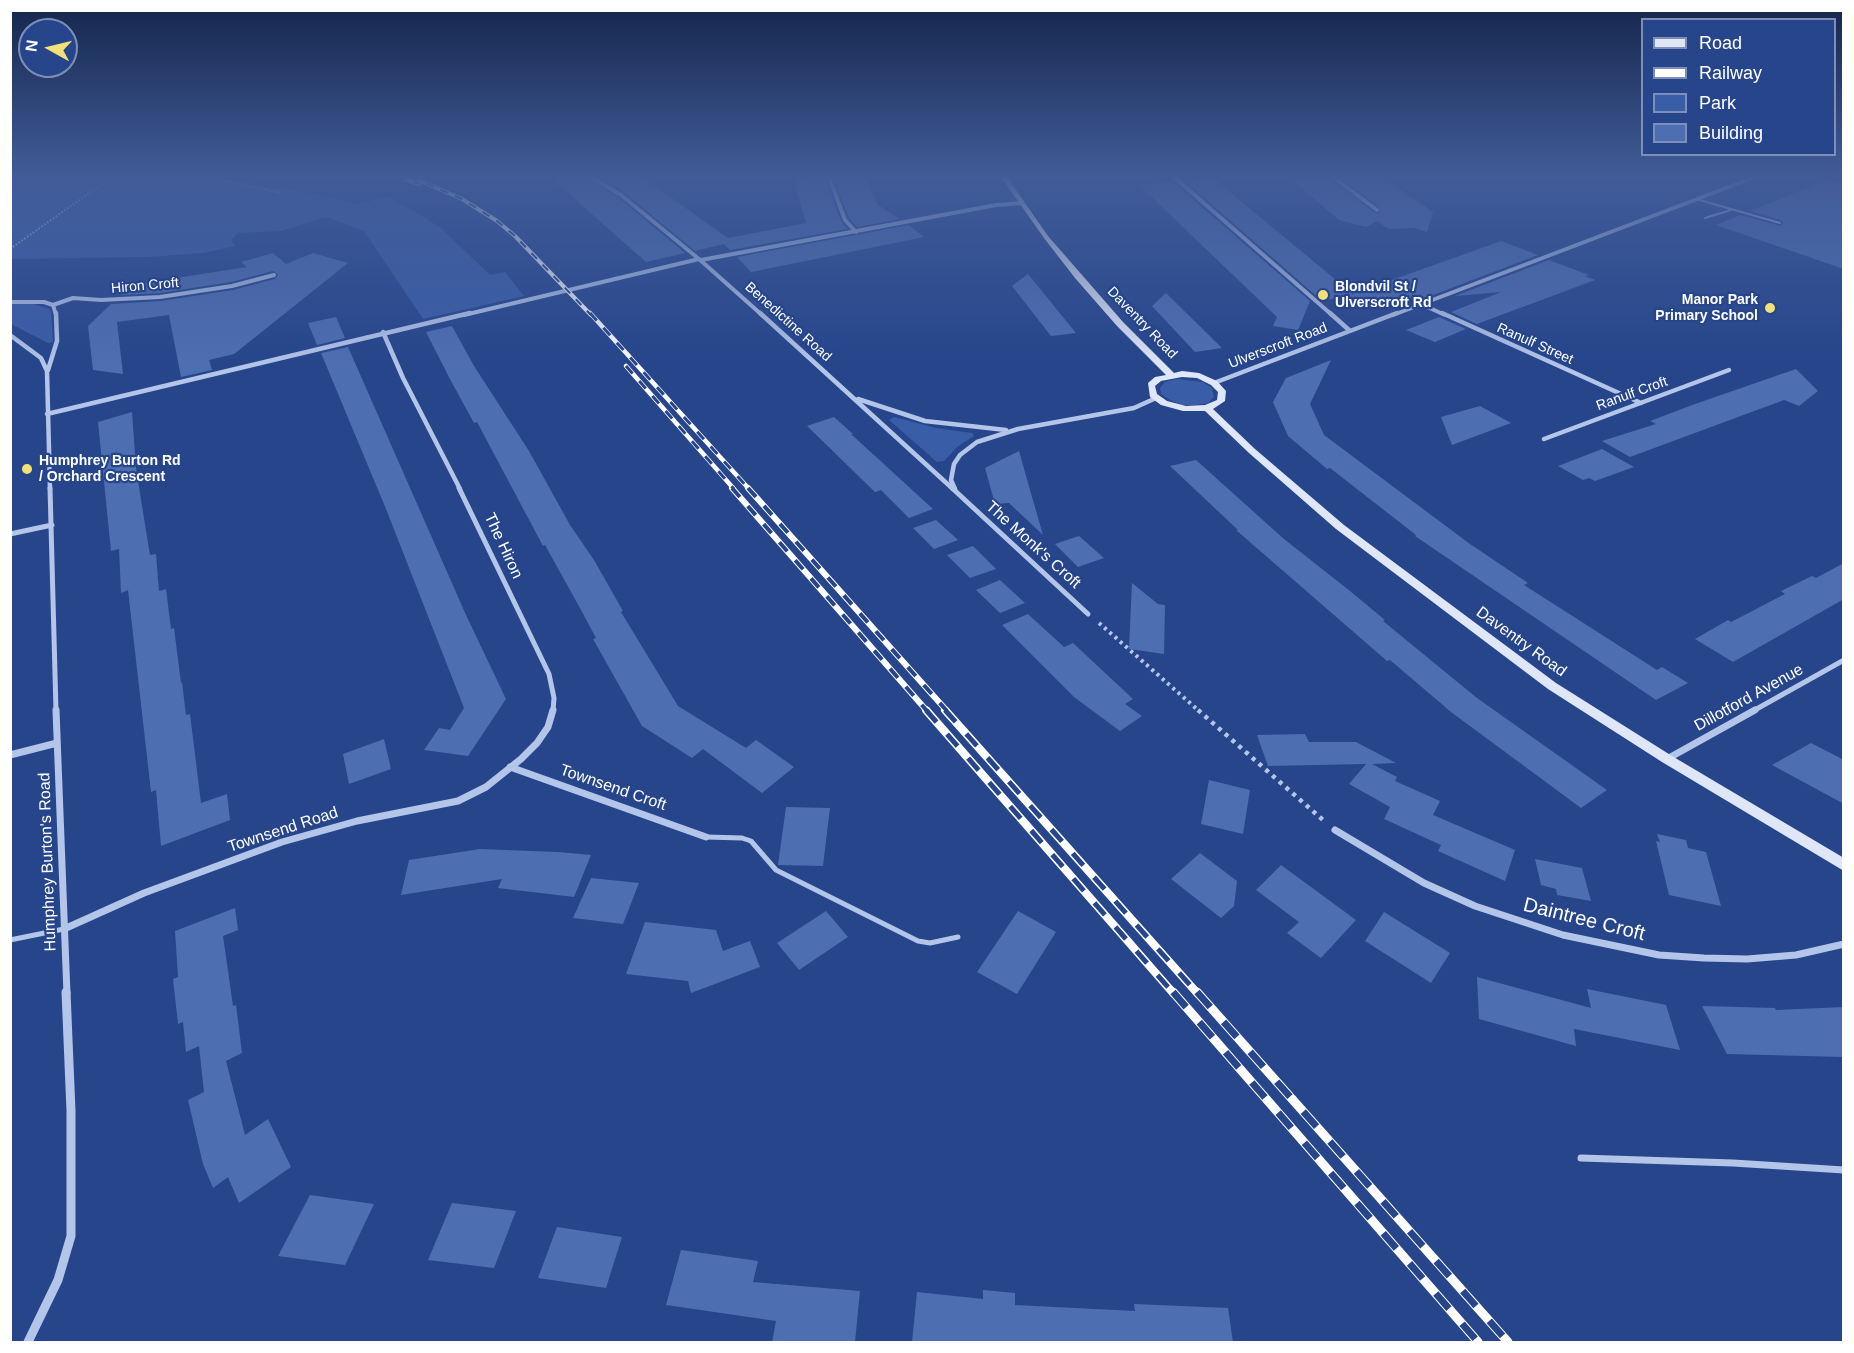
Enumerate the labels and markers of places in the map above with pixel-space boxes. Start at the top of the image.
place label: Blondvil St / Ulverscroft Rd [1335,279,1431,312]
marker: Blondvil St / Ulverscroft Rd [1316,288,1330,302]
place label: Manor Park Primary School [1655,292,1758,324]
marker: Manor Park Primary School [1763,301,1777,315]
place label: Humphrey Burton Rd / Orchard Crescent [39,453,181,485]
marker: Humphrey Burton Rd / Orchard Crescent [20,462,34,476]

